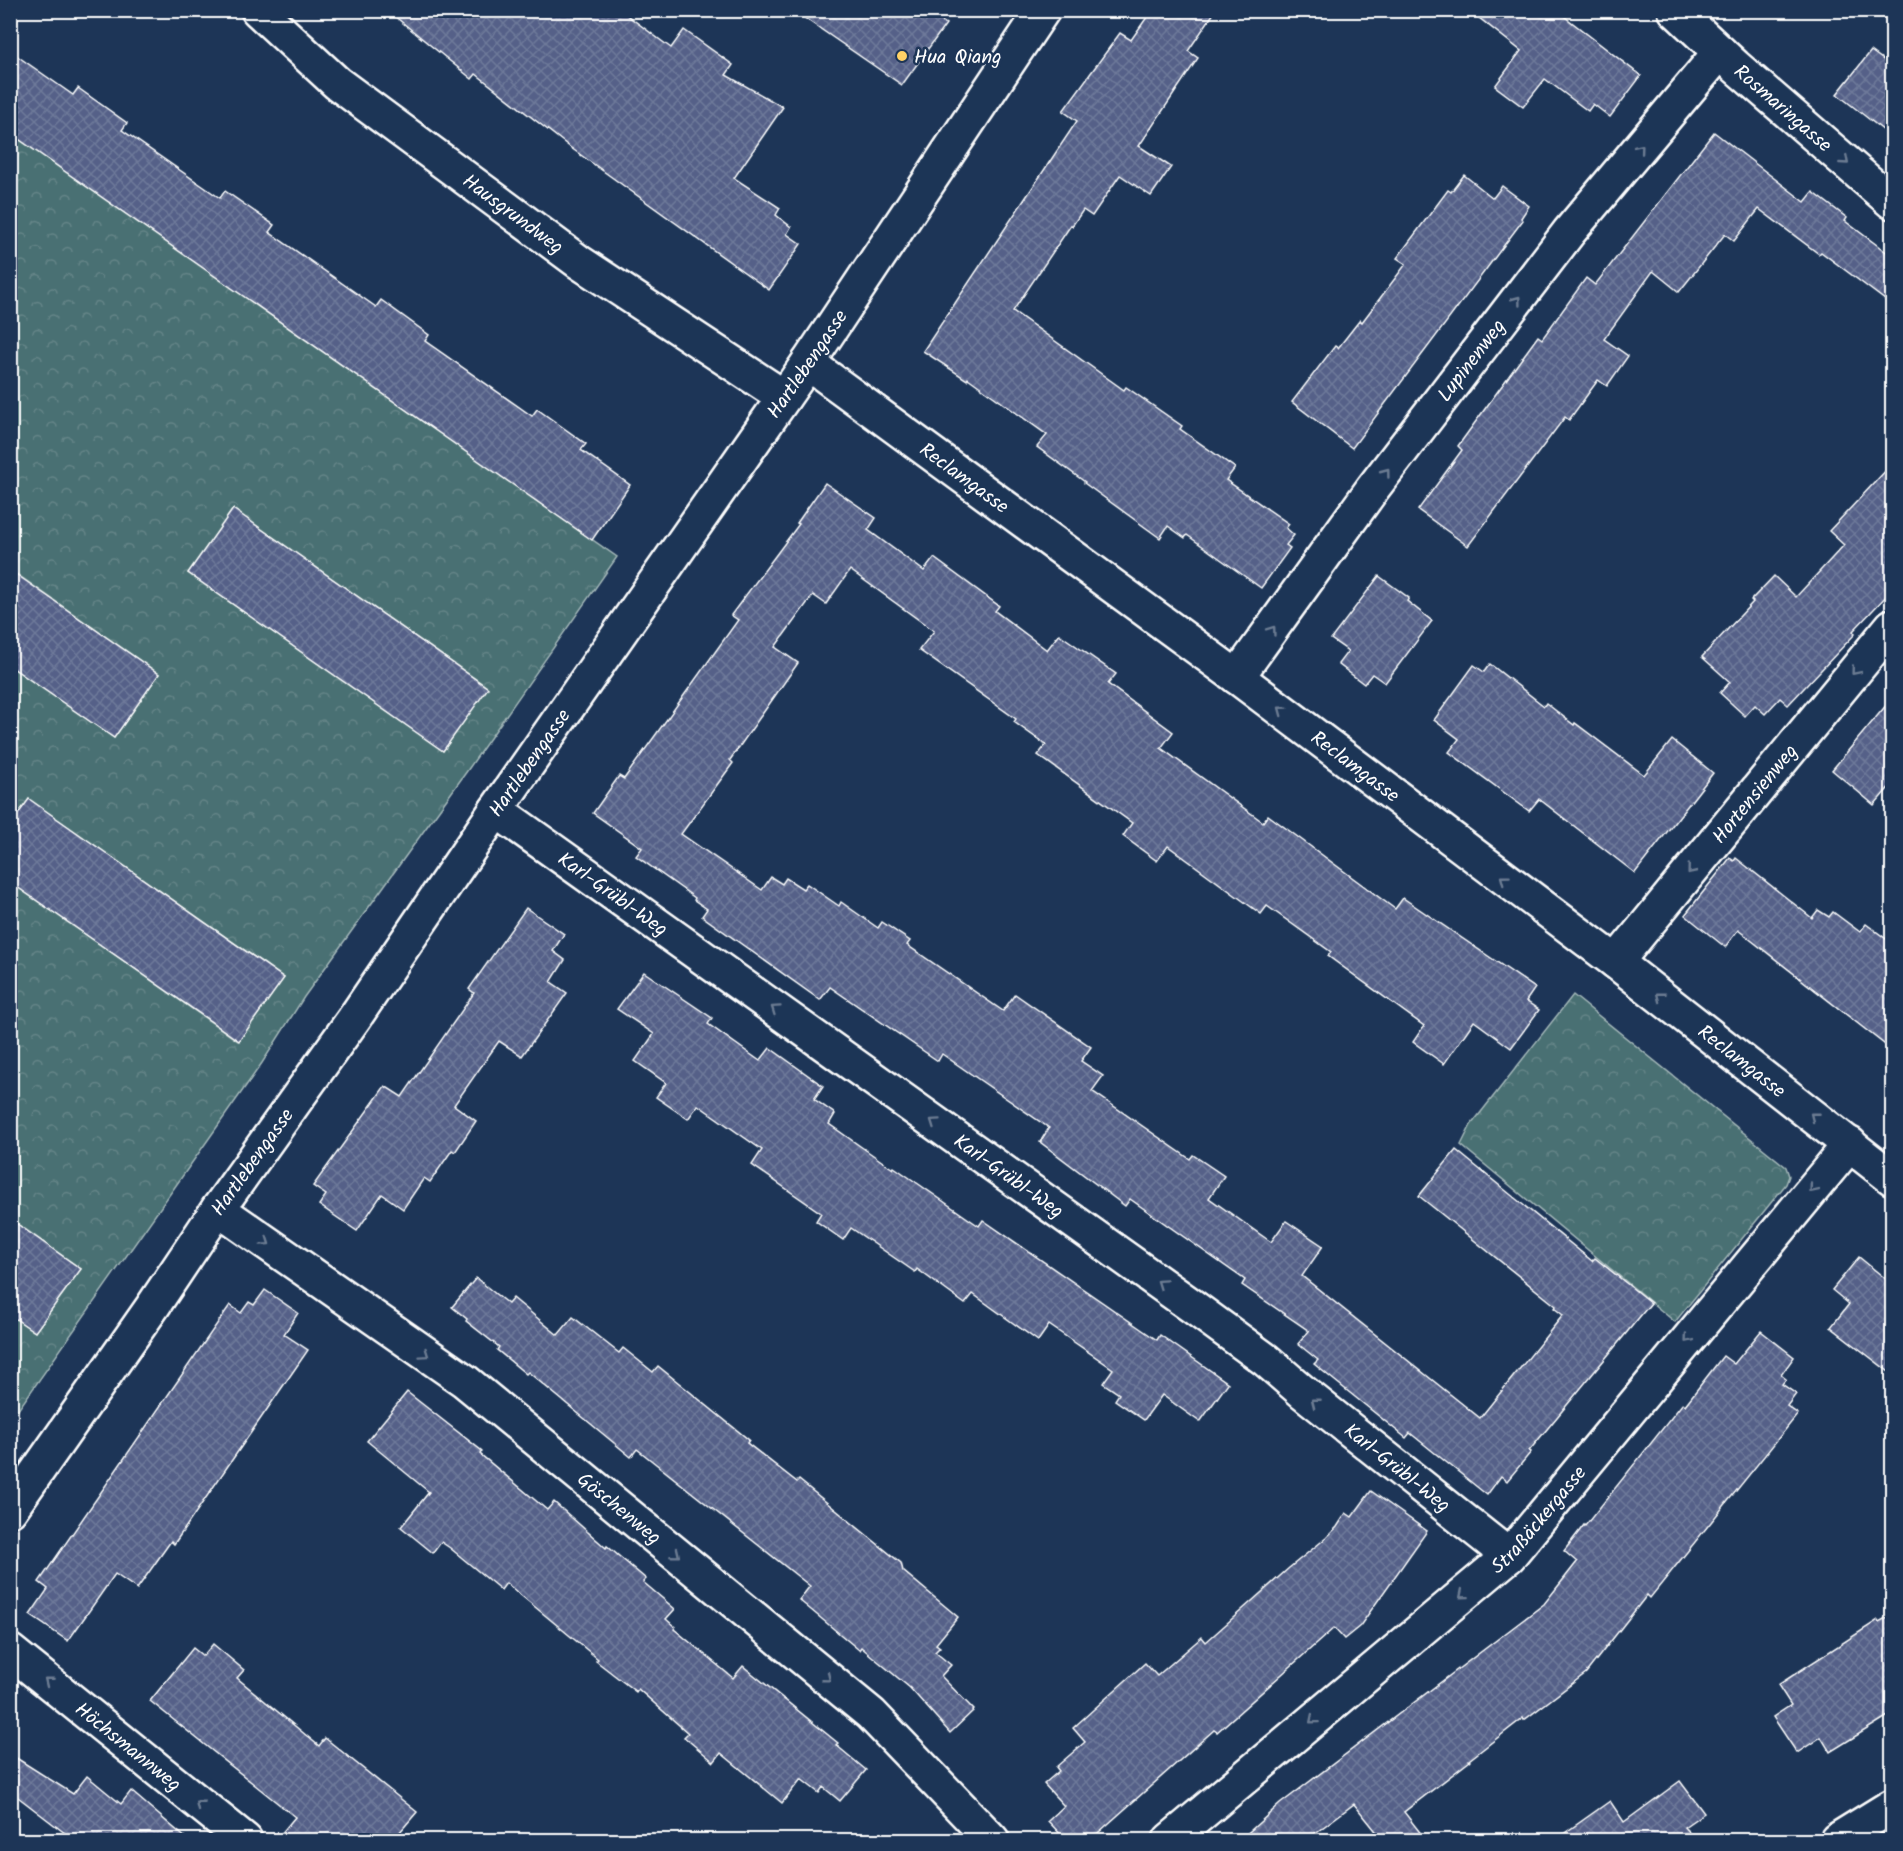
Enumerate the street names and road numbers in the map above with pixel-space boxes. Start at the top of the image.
street label: Rosmaringasse [1726,57,1838,161]
street label: Hausgrundweg [455,167,570,263]
street label: Hartlebengasse [760,304,857,426]
street label: Lupinenweg [1430,313,1515,410]
street label: Reclamgasse [912,435,1015,523]
street label: Hartlebengasse [481,703,580,825]
street label: Reclamgasse [1303,723,1406,812]
street label: Hortensienweg [1705,738,1807,852]
street label: Karl-Grübl-Weg [550,845,674,946]
street label: Reclamgasse [1690,1017,1792,1107]
street label: Hartlebengasse [204,1102,303,1224]
street label: Karl-Grübl-Weg [946,1127,1070,1228]
street label: Karl-Grübl-Weg [1336,1416,1457,1522]
street label: Straßäckergasse [1484,1459,1596,1583]
street label: Göschenweg [569,1465,668,1554]
street label: Höchsmannweg [67,1695,188,1801]

